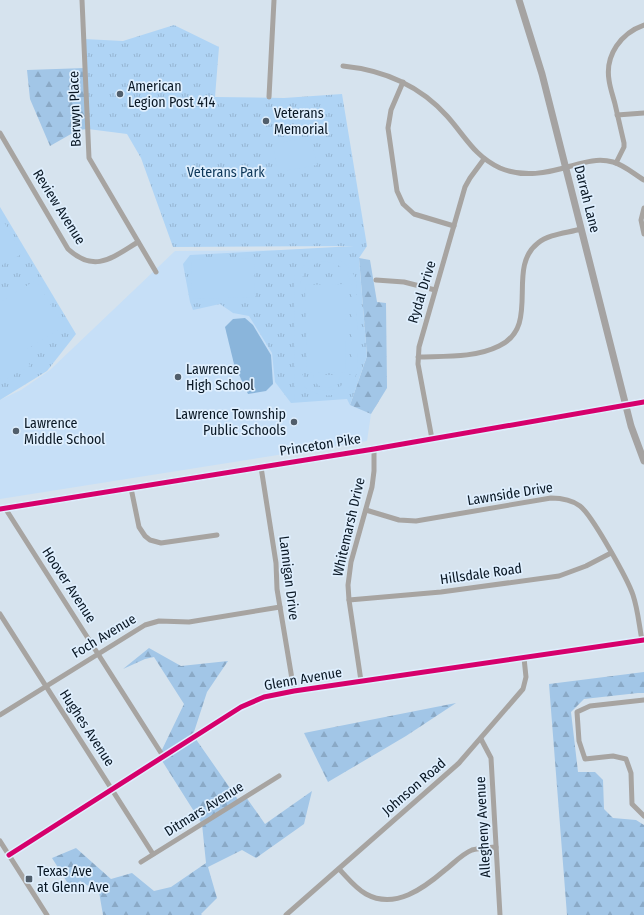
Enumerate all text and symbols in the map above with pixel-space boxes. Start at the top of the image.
street label: Berwyn Place [65,71,85,147]
place label: American Legion Post 414 [128,78,216,111]
marker: American Legion Post 414 [115,89,125,99]
place label: Veterans Memorial [274,105,328,138]
marker: Veterans Memorial [261,116,271,126]
street label: Darrah Lane [570,163,604,235]
park label: Veterans Park [187,164,265,181]
street label: Review Avenue [29,166,89,248]
street label: Rydal Drive [404,259,440,325]
place label: Lawrence High School [186,361,254,394]
marker: Lawrence High School [173,372,183,382]
place label: Lawrence Township Public Schools [175,406,286,439]
place label: Lawrence Middle School [24,415,105,448]
marker: Lawrence Township Public Schools [289,417,299,427]
marker: Lawrence Middle School [11,426,21,436]
street label: Princeton Pike [278,430,362,460]
street label: Whitemarsh Drive [329,476,369,578]
street label: Lawnside Drive [466,479,554,509]
street label: Lannigan Drive [275,535,303,621]
street label: Hoover Avenue [38,544,100,626]
street label: Hillsdale Road [439,560,523,588]
street label: Foch Avenue [69,610,139,662]
street label: Glenn Avenue [263,664,343,694]
street label: Hughes Avenue [56,686,118,770]
street label: Johnson Road [379,755,449,819]
street label: Allegheny Avenue [472,776,494,878]
street label: Ditmars Avenue [161,778,247,840]
place label: Texas Ave at Glenn Ave [37,863,109,896]
marker: Texas Ave at Glenn Ave [24,874,34,884]

